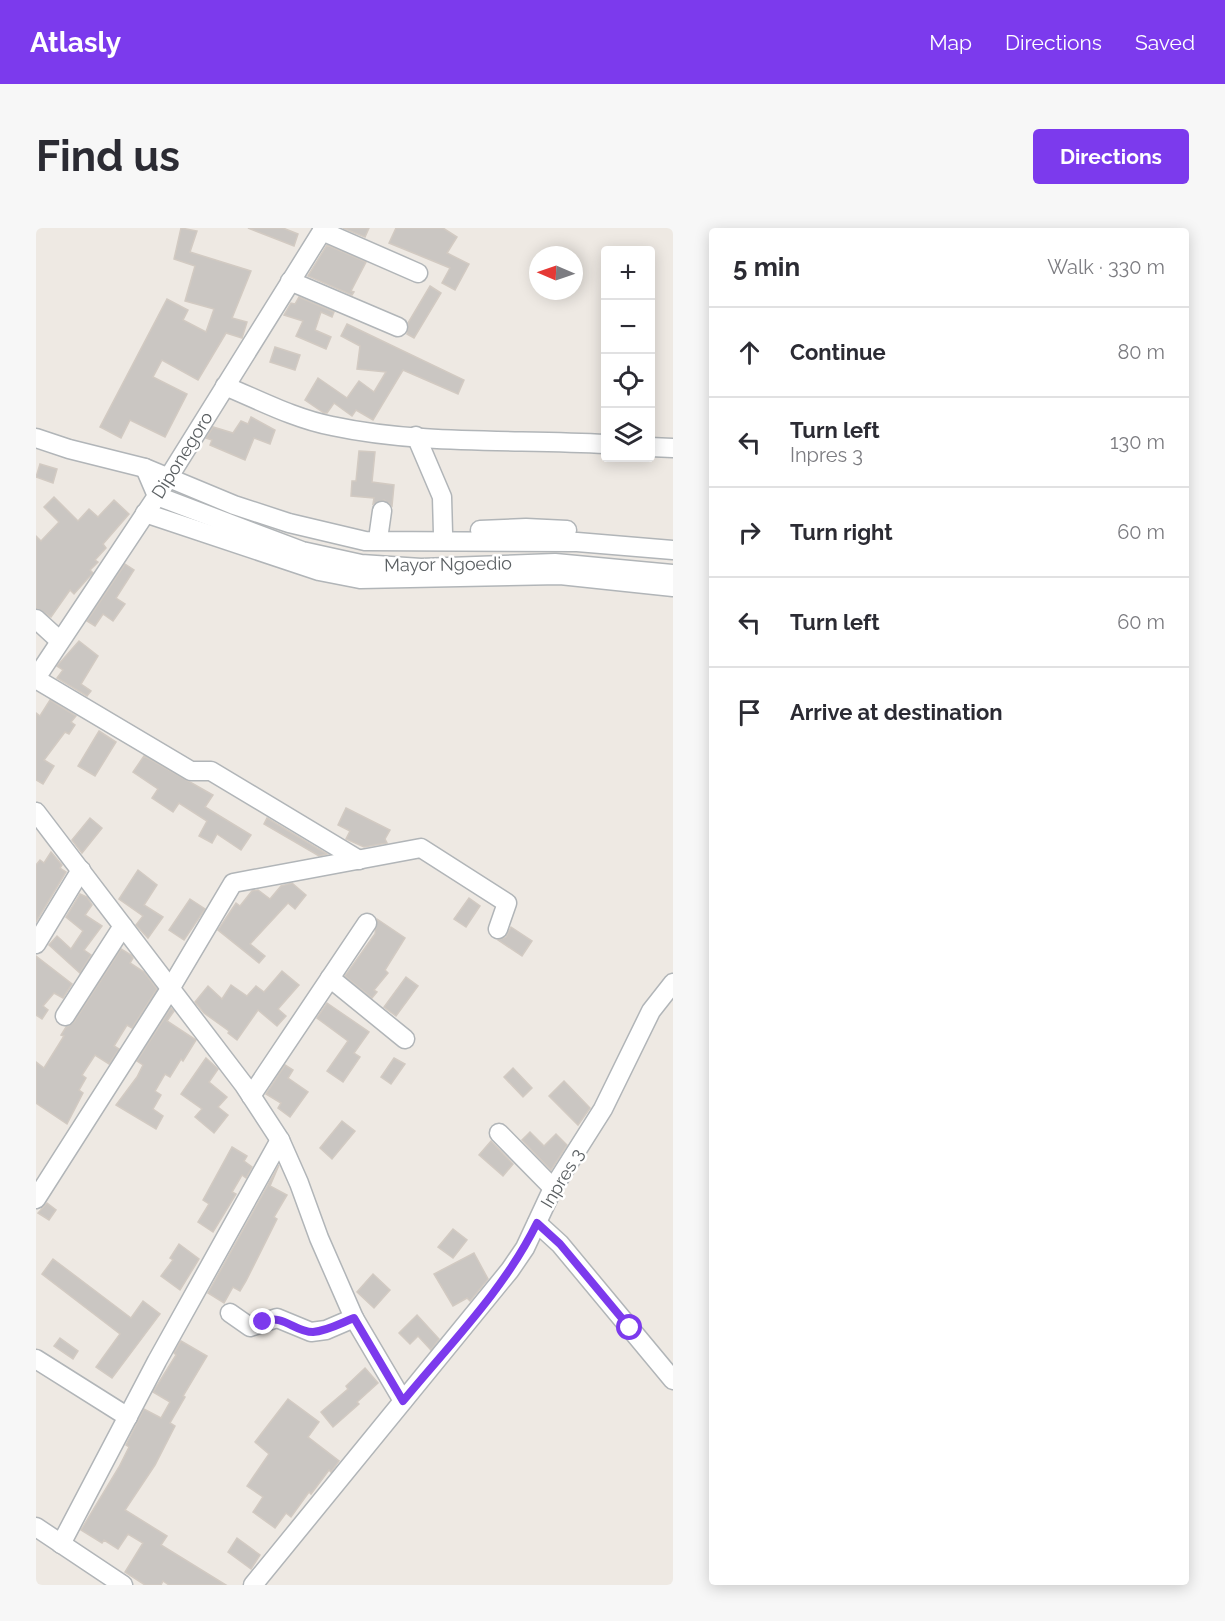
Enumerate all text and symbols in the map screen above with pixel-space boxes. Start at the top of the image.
text: Atlasly [30,26,121,59]
text: Map [929,30,972,55]
text: Directions [1005,30,1102,55]
text: Saved [1135,30,1195,55]
button: Directions [1033,129,1189,184]
text: Find us [36,132,180,181]
north arrow [529,246,583,300]
map controls [601,246,655,462]
button: + [601,246,655,300]
text: 5 min [733,252,800,282]
text: Walk · 330 m [1047,255,1165,279]
button: − [601,300,655,354]
icon: ahead [733,336,766,369]
text: Continue [790,339,886,365]
text: 80 m [1117,340,1165,364]
button: locate [601,354,655,408]
street label: Diponegoro [147,408,217,502]
button: layers [601,408,655,462]
text: Turn left [790,417,880,443]
icon: left [733,426,766,459]
text: 130 m [1110,430,1165,454]
text: Inpres 3 [790,443,863,467]
icon: right [733,516,766,549]
text: Turn right [790,519,893,545]
text: 60 m [1117,520,1165,544]
street label: Mayor Ngoedio [384,552,512,576]
icon: left [733,606,766,639]
text: Turn left [790,609,880,635]
text: 60 m [1117,610,1165,634]
icon: arrive [733,696,766,729]
text: Arrive at destination [790,699,1003,725]
street label: Inpres 3 [536,1144,588,1212]
route end [249,1308,275,1334]
route start [616,1314,642,1340]

